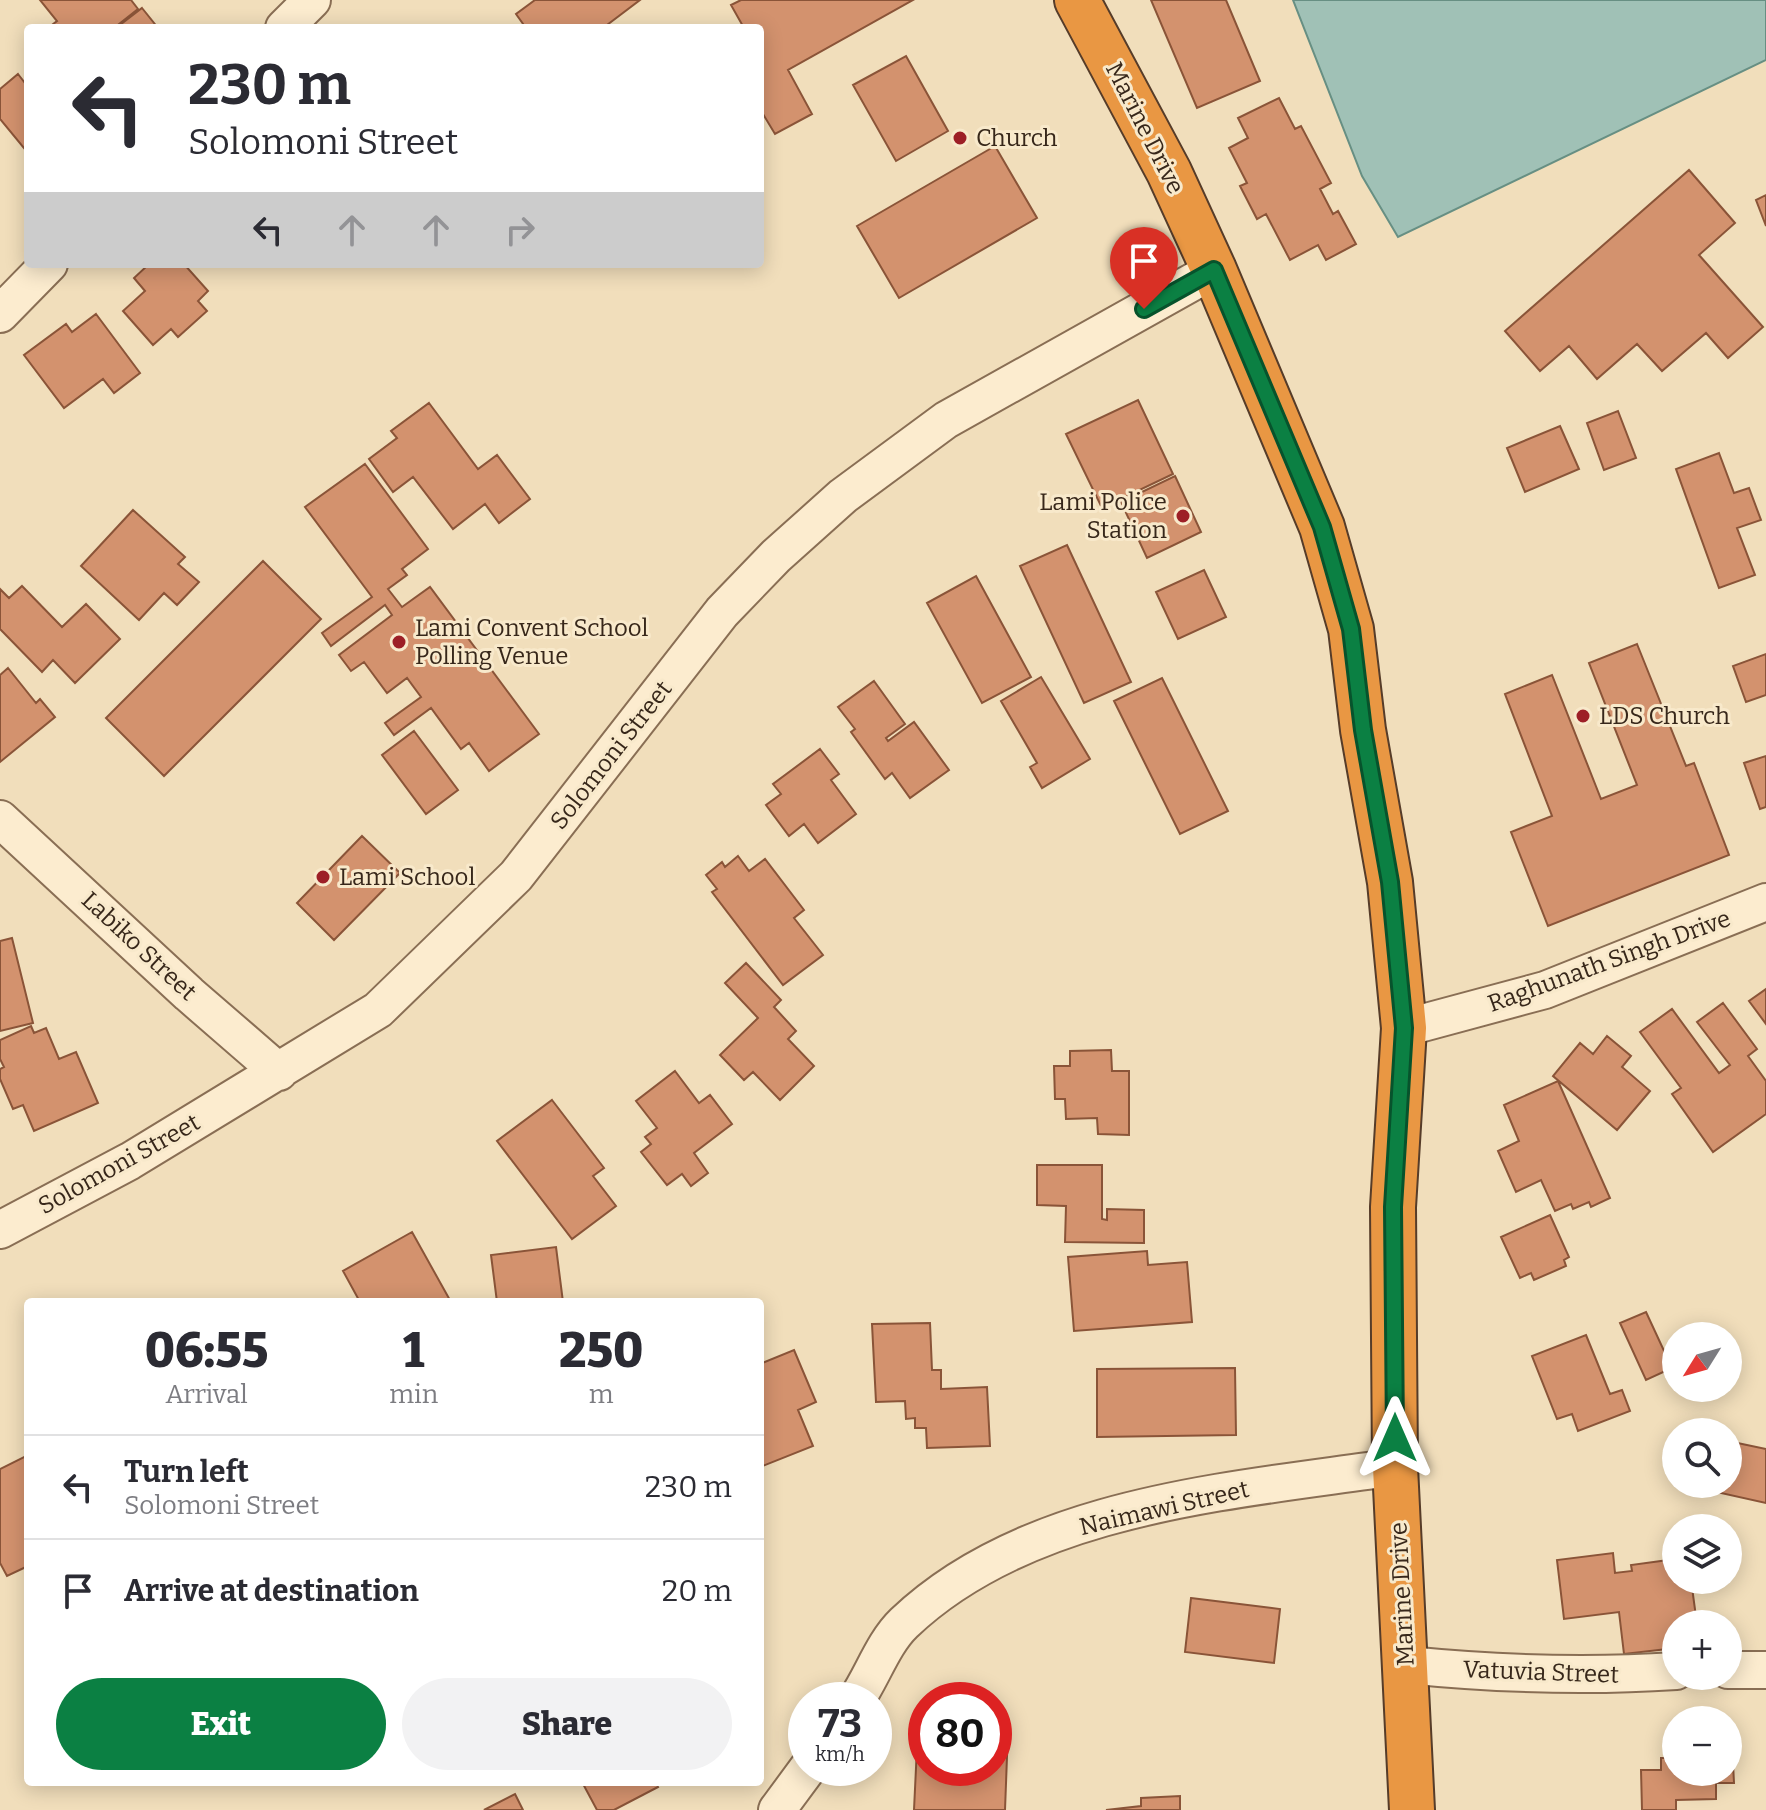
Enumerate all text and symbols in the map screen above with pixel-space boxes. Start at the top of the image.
text: 230 m [188,52,351,119]
icon: left [56,56,160,160]
street label: Marine Drive [1100,58,1190,198]
text: Solomoni Street [188,120,458,164]
place label: Church [976,124,1058,152]
marker: Church [951,129,969,147]
icon: left [246,208,290,252]
icon: ahead [330,208,374,252]
icon: ahead [414,208,458,252]
icon: right [498,208,542,252]
pin [1110,227,1178,309]
icon: arrive [1122,239,1166,283]
place label: Lami Police Station [1039,488,1167,544]
marker: Lami Police Station [1174,507,1192,525]
place label: Lami Convent School Polling Venue [415,614,649,670]
marker: Lami Convent School Polling Venue [390,633,408,651]
street label: Solomoni Street [544,675,678,835]
place label: LDS Church [1599,702,1730,730]
marker: LDS Church [1574,707,1592,725]
place label: Lami School [339,863,475,891]
marker: Lami School [314,868,332,886]
street label: Labiko Street [76,886,202,1006]
street label: Raghunath Singh Drive [1484,904,1734,1018]
street label: Solomoni Street [33,1108,205,1220]
text: 06:55 [145,1322,268,1380]
text: 1 [403,1322,424,1380]
text: 250 [559,1322,643,1380]
north arrow [1662,1322,1742,1402]
map controls [1662,1322,1742,1786]
text: Arrival [165,1379,248,1410]
text: min [389,1379,438,1410]
text: m [589,1379,613,1410]
position arrow [1353,1396,1437,1480]
button: search [1662,1418,1742,1498]
text: Turn left [124,1454,249,1490]
icon: left [56,1465,100,1509]
text: 230 m [645,1469,732,1505]
street label: Naimawi Street [1077,1475,1252,1541]
text: Solomoni Street [124,1490,319,1521]
button: layers [1662,1514,1742,1594]
street label: Marine Drive [1384,1521,1420,1667]
icon: arrive [56,1569,100,1613]
text: Arrive at destination [124,1573,419,1609]
text: 20 m [662,1573,732,1609]
button: + [1662,1610,1742,1690]
street label: Vatuvia Street [1463,1655,1620,1689]
button: Exit [56,1678,386,1770]
button: Share [402,1678,732,1770]
speed limit sign: 80 [908,1682,1012,1786]
text: 73 [818,1700,862,1748]
button: − [1662,1706,1742,1786]
text: km/h [815,1742,865,1766]

